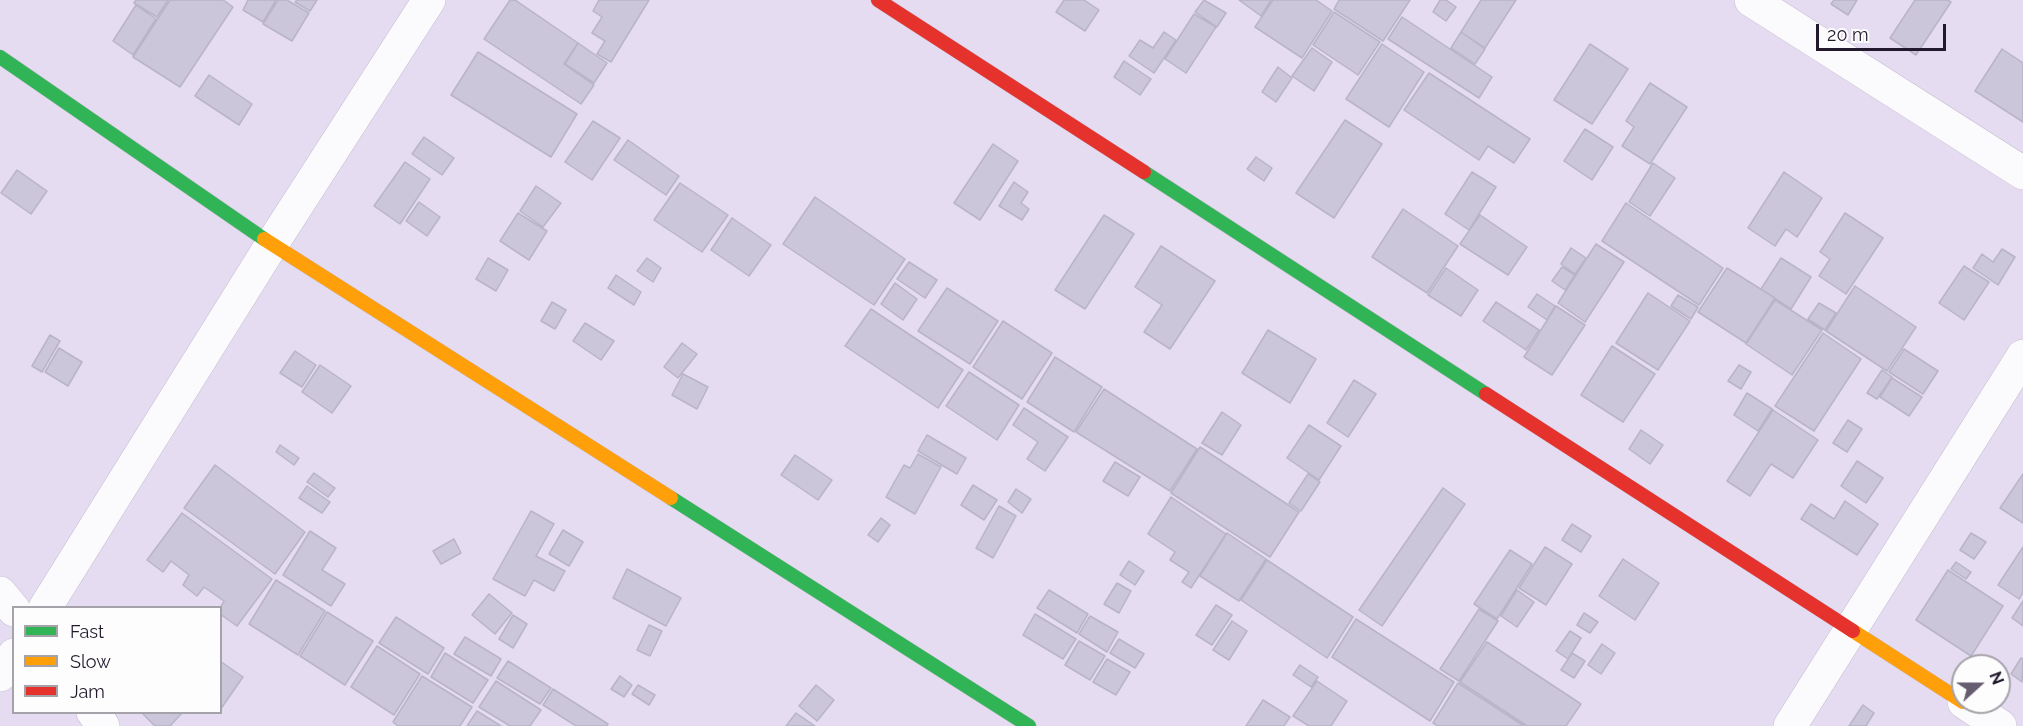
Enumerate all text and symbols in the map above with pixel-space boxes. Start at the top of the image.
scale bar [1819,12,1950,50]
text: 20 m [1827,24,1869,45]
legend [12,606,222,714]
text: Fast [70,621,104,642]
text: Slow [70,651,111,672]
north arrow [1951,654,2011,714]
text: N [1985,669,2007,687]
text: Jam [70,681,105,702]

